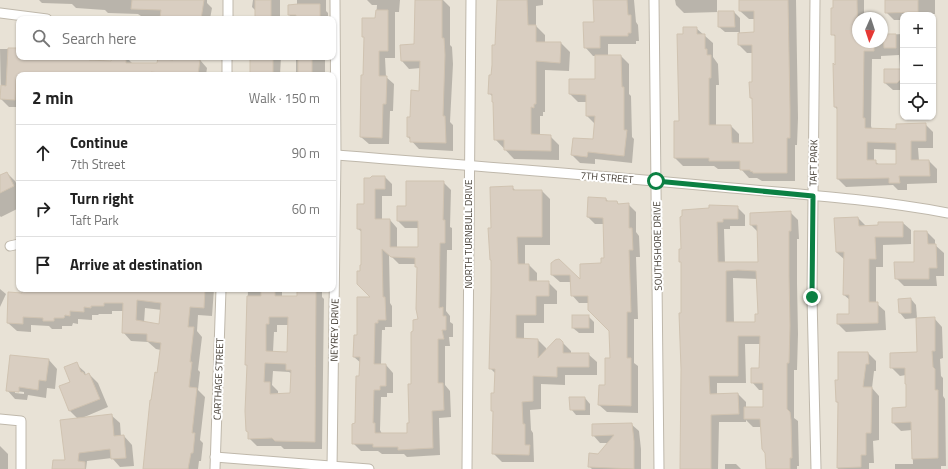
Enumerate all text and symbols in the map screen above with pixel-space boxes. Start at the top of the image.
north arrow [852,12,888,48]
map controls [900,12,936,120]
button: + [900,12,936,48]
search box [16,16,336,60]
icon: search [30,27,52,49]
text: Search here [62,27,136,50]
button: − [900,48,936,84]
button: locate [900,84,936,120]
text: 2 min [32,85,73,111]
text: Walk · 150 m [249,88,320,108]
text: Continue [70,131,128,154]
street label: TAFT PARK [806,139,821,187]
icon: ahead [32,142,54,164]
text: 90 m [292,143,320,163]
text: 7th Street [70,154,125,174]
street label: 7TH STREET [580,168,635,187]
route start [647,172,665,190]
street label: NORTH TURNBULL DRIVE [461,179,476,289]
text: Turn right [70,187,134,210]
icon: right [32,198,54,220]
text: 60 m [292,199,320,219]
street label: SOUTHSHORE DRIVE [649,201,666,291]
text: Taft Park [70,210,119,230]
text: Arrive at destination [70,253,203,276]
icon: arrive [32,254,54,276]
route end [803,288,821,306]
street label: NEYREY DRIVE [326,298,343,362]
street label: CARTHAGE STREET [210,337,227,420]

